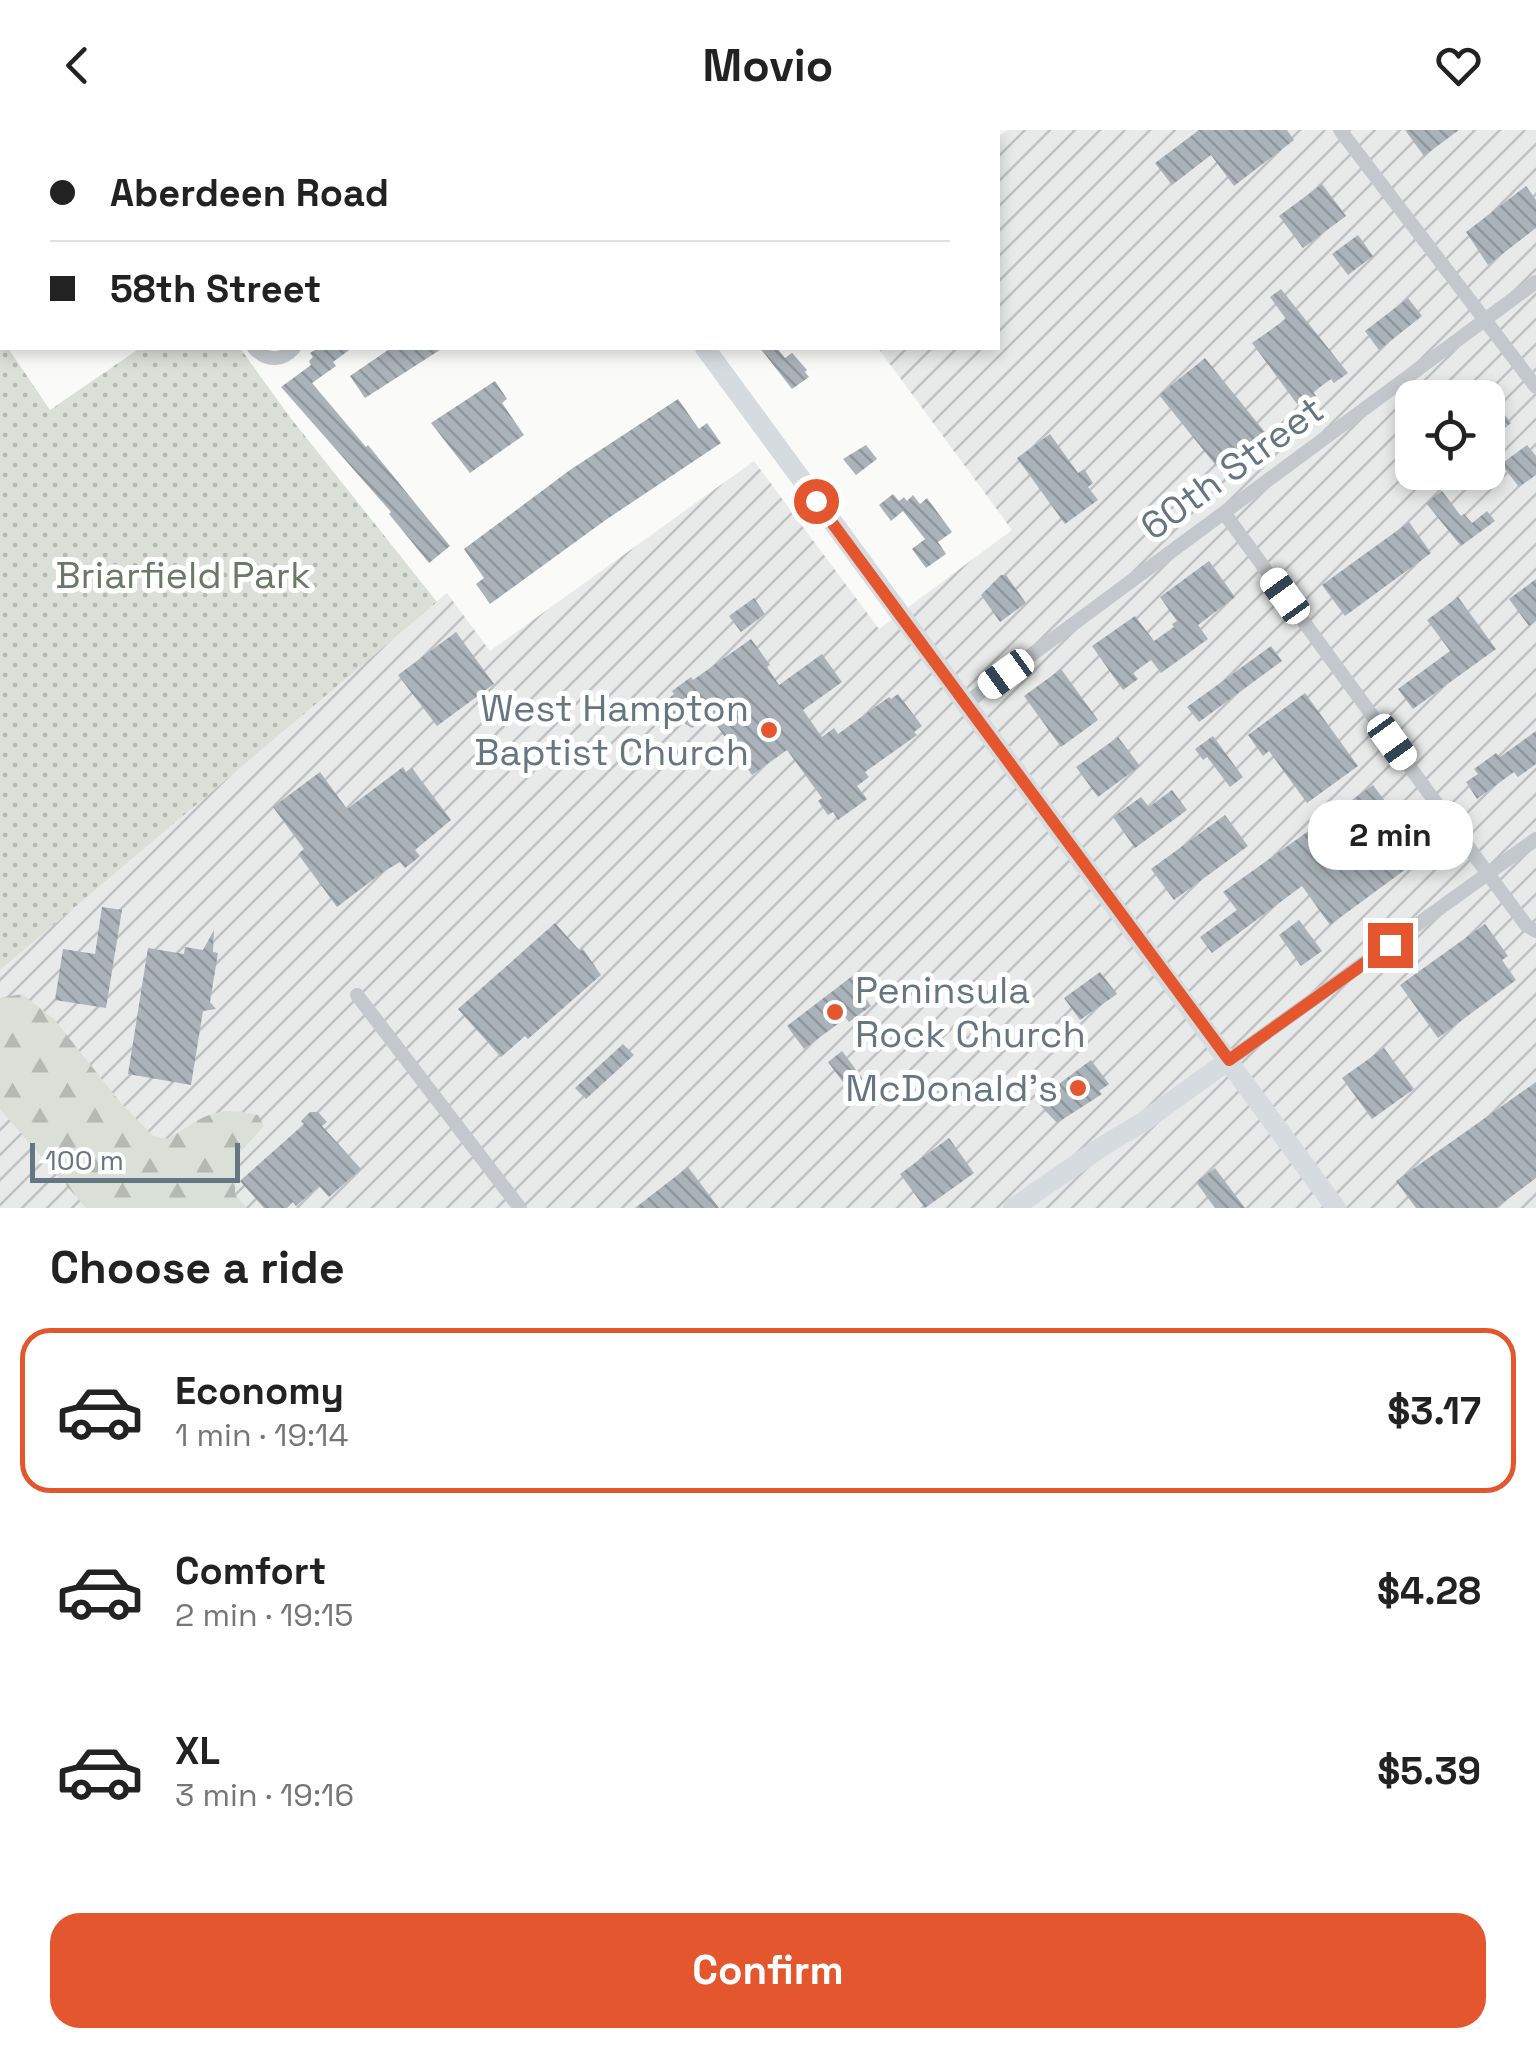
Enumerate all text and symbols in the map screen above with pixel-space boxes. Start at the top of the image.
text: Movio [703,37,833,94]
icon: back [50,38,105,93]
icon: heart [1431,38,1486,93]
text: Aberdeen Road [110,169,389,217]
text: 58th Street [110,265,321,313]
map controls [1395,380,1505,490]
button: locate [1395,380,1505,490]
street label: 60th Street [1131,386,1333,550]
route start [794,479,839,524]
park label: Briarfield Park [55,551,311,599]
car [1255,563,1315,629]
car [973,644,1039,704]
place label: West Hampton Baptist Church [474,684,749,776]
car [1362,709,1422,775]
marker: West Hampton Baptist Church [758,719,780,741]
callout: 2 min [1308,800,1472,870]
text: 2 min [1349,815,1432,855]
route end [1368,923,1413,968]
place label: Peninsula Rock Church [855,966,1086,1058]
marker: Peninsula Rock Church [824,1001,846,1023]
place label: McDonald's [845,1064,1058,1112]
marker: McDonald's [1067,1077,1089,1099]
scale bar [30,1138,240,1182]
text: 100 m [45,1142,124,1178]
text: Choose a ride [50,1239,345,1296]
icon: car [55,1366,145,1456]
text: Economy [175,1367,344,1415]
text: $3.17 [1387,1387,1481,1435]
text: 1 min · 19:14 [175,1415,348,1455]
icon: car [55,1546,145,1636]
text: Comfort [175,1547,326,1595]
text: $4.28 [1377,1567,1481,1615]
text: 2 min · 19:15 [175,1595,354,1635]
icon: car [55,1726,145,1816]
text: XL [175,1727,220,1775]
text: $5.39 [1377,1747,1481,1795]
text: 3 min · 19:16 [175,1775,354,1815]
button: Confirm [50,1913,1486,2028]

